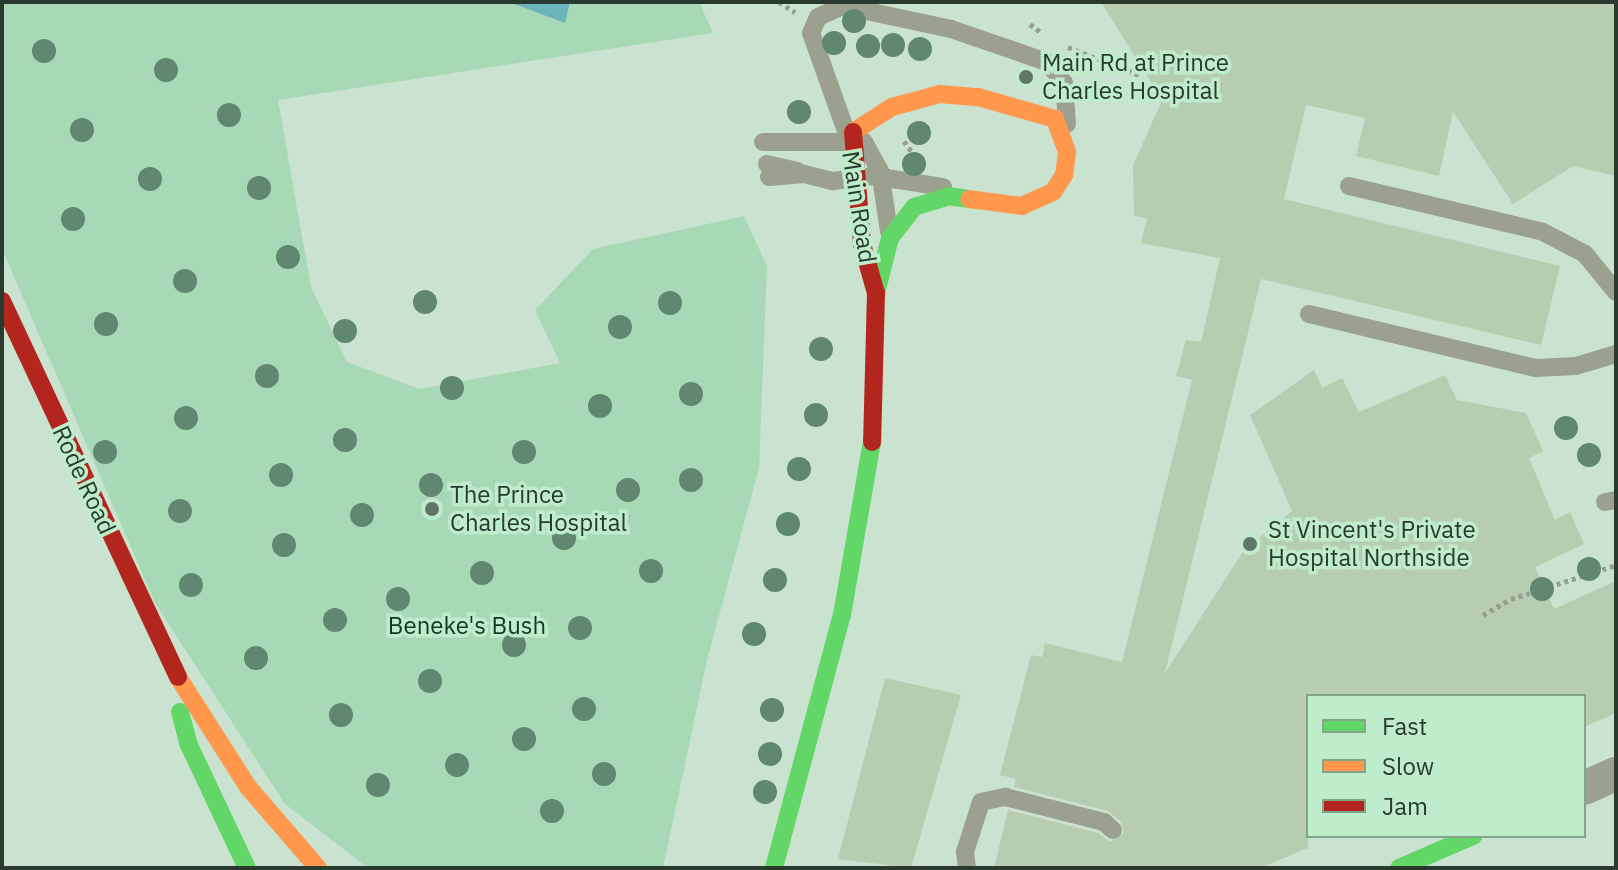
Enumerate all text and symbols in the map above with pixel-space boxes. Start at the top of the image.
place label: Main Rd at Prince Charles Hospital [1042,49,1229,105]
marker: Main Rd at Prince Charles Hospital [1017,68,1035,86]
street label: Main Road [836,149,882,265]
street label: Rode Road [46,421,122,539]
place label: The Prince Charles Hospital [450,481,627,537]
marker: The Prince Charles Hospital [421,498,443,520]
place label: St Vincent's Private Hospital Northside [1268,516,1476,572]
marker: St Vincent's Private Hospital Northside [1239,533,1261,555]
park label: Beneke's Bush [388,612,546,640]
legend [1306,694,1586,838]
text: Fast [1382,710,1427,742]
text: Slow [1382,750,1434,782]
text: Jam [1382,790,1428,822]

